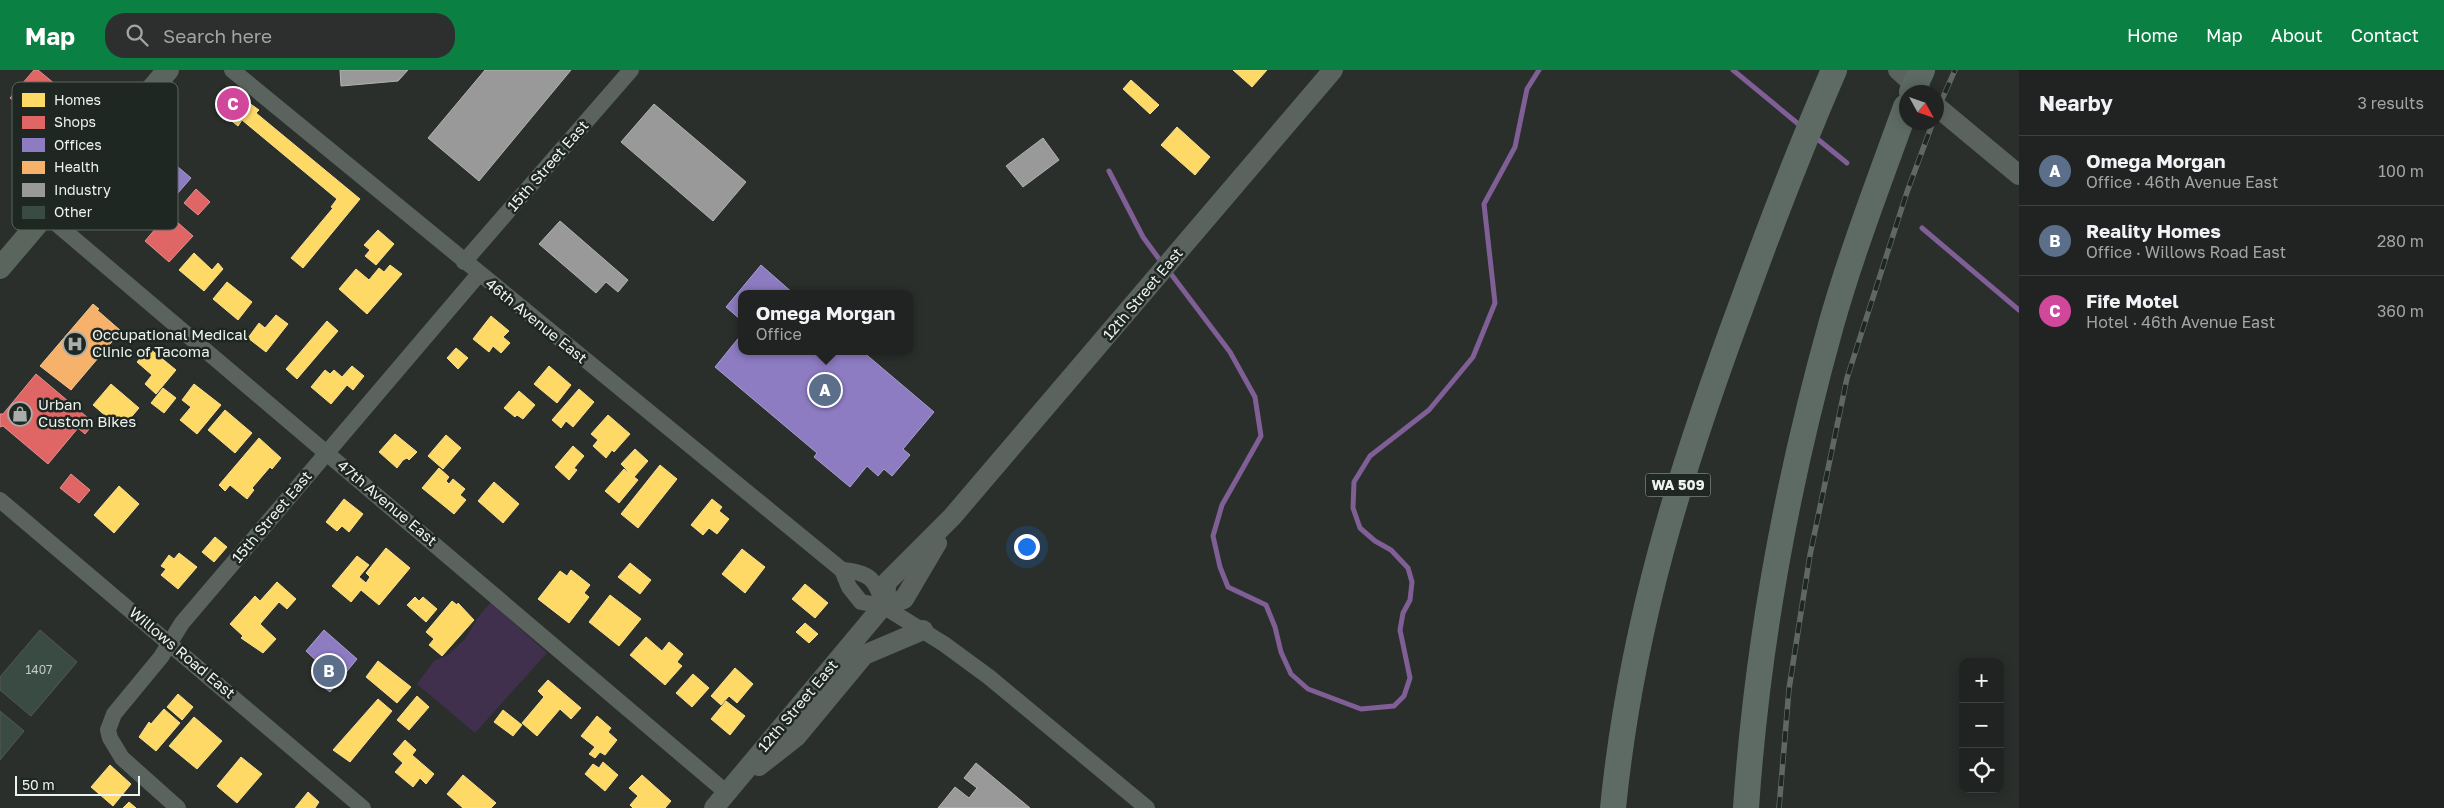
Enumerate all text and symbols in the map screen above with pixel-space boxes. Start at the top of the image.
search box [105,13,455,58]
text: Map [25,21,75,50]
icon: search [123,21,151,49]
text: Search here [163,24,272,47]
text: Home [2127,24,2178,46]
text: Map [2206,24,2243,46]
text: About [2271,24,2323,46]
text: Contact [2351,24,2419,46]
legend [12,82,178,230]
pin: C [217,85,249,123]
north arrow [1899,85,1944,130]
text: Nearby [2039,90,2113,116]
text: Homes [54,91,101,108]
text: 3 results [2357,93,2424,113]
text: Shops [54,113,96,130]
street label: 15th Street East [503,116,592,214]
text: Offices [54,136,102,153]
text: Omega Morgan [2086,149,2226,172]
text: Health [54,158,99,175]
text: A [2049,161,2061,181]
text: 100 m [2378,161,2424,181]
text: Office · 46th Avenue East [2086,172,2278,192]
text: Industry [54,181,111,198]
text: Other [54,203,93,220]
text: Reality Homes [2086,219,2221,242]
text: B [2049,231,2061,251]
text: 280 m [2377,231,2424,251]
text: Office · Willows Road East [2086,242,2286,262]
street label: 12th Street East [1099,244,1186,343]
street label: 46th Avenue East [482,274,591,367]
text: Fife Motel [2086,289,2179,312]
popup [738,290,913,355]
text: Omega Morgan [756,301,895,324]
text: C [2049,301,2061,321]
text: 360 m [2377,301,2424,321]
text: Hotel · 46th Avenue East [2086,312,2275,332]
text: Office [756,324,802,344]
place label: Occupational Medical Clinic of Tacoma [92,325,248,360]
hospital icon: Occupational Medical Clinic of Tacoma [62,331,88,357]
pin: A [809,371,841,409]
place label: Urban Custom Bikes [38,395,136,430]
shop icon: Urban Custom Bikes [7,401,33,427]
street label: 47th Avenue East [334,455,441,549]
street label: 15th Street East [228,467,315,566]
road number: WA 509 [1646,474,1710,496]
your location [1014,534,1040,560]
street label: Willows Road East [126,603,239,702]
pin: B [313,652,345,690]
street label: 12th Street East [754,656,841,755]
map controls [1959,658,2004,793]
button: + [1959,658,2004,703]
house number: 1407 [26,662,52,677]
button: − [1959,703,2004,748]
button: locate [1959,748,2004,793]
scale bar [15,773,140,796]
text: 50 m [22,776,55,793]

